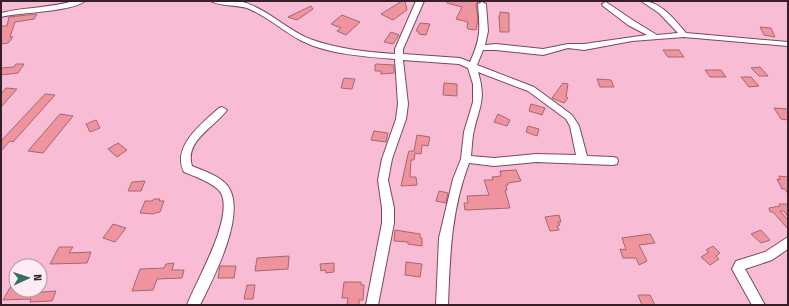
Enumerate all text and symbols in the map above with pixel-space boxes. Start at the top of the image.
north arrow [8,258,48,298]
text: N [31,274,44,281]

